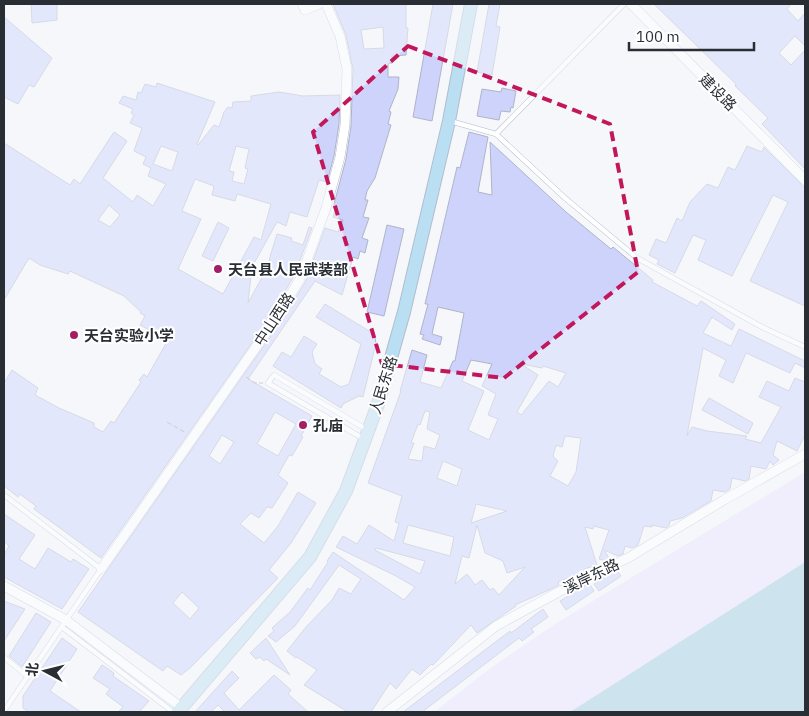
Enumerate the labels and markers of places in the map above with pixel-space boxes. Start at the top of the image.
place label: 天台县人民武装部 [228,260,348,279]
marker: 天台县人民武装部 [212,263,224,275]
place label: 天台实验小学 [84,326,174,345]
marker: 天台实验小学 [68,329,80,341]
place label: 孔庙 [313,416,343,435]
marker: 孔庙 [297,419,309,431]

